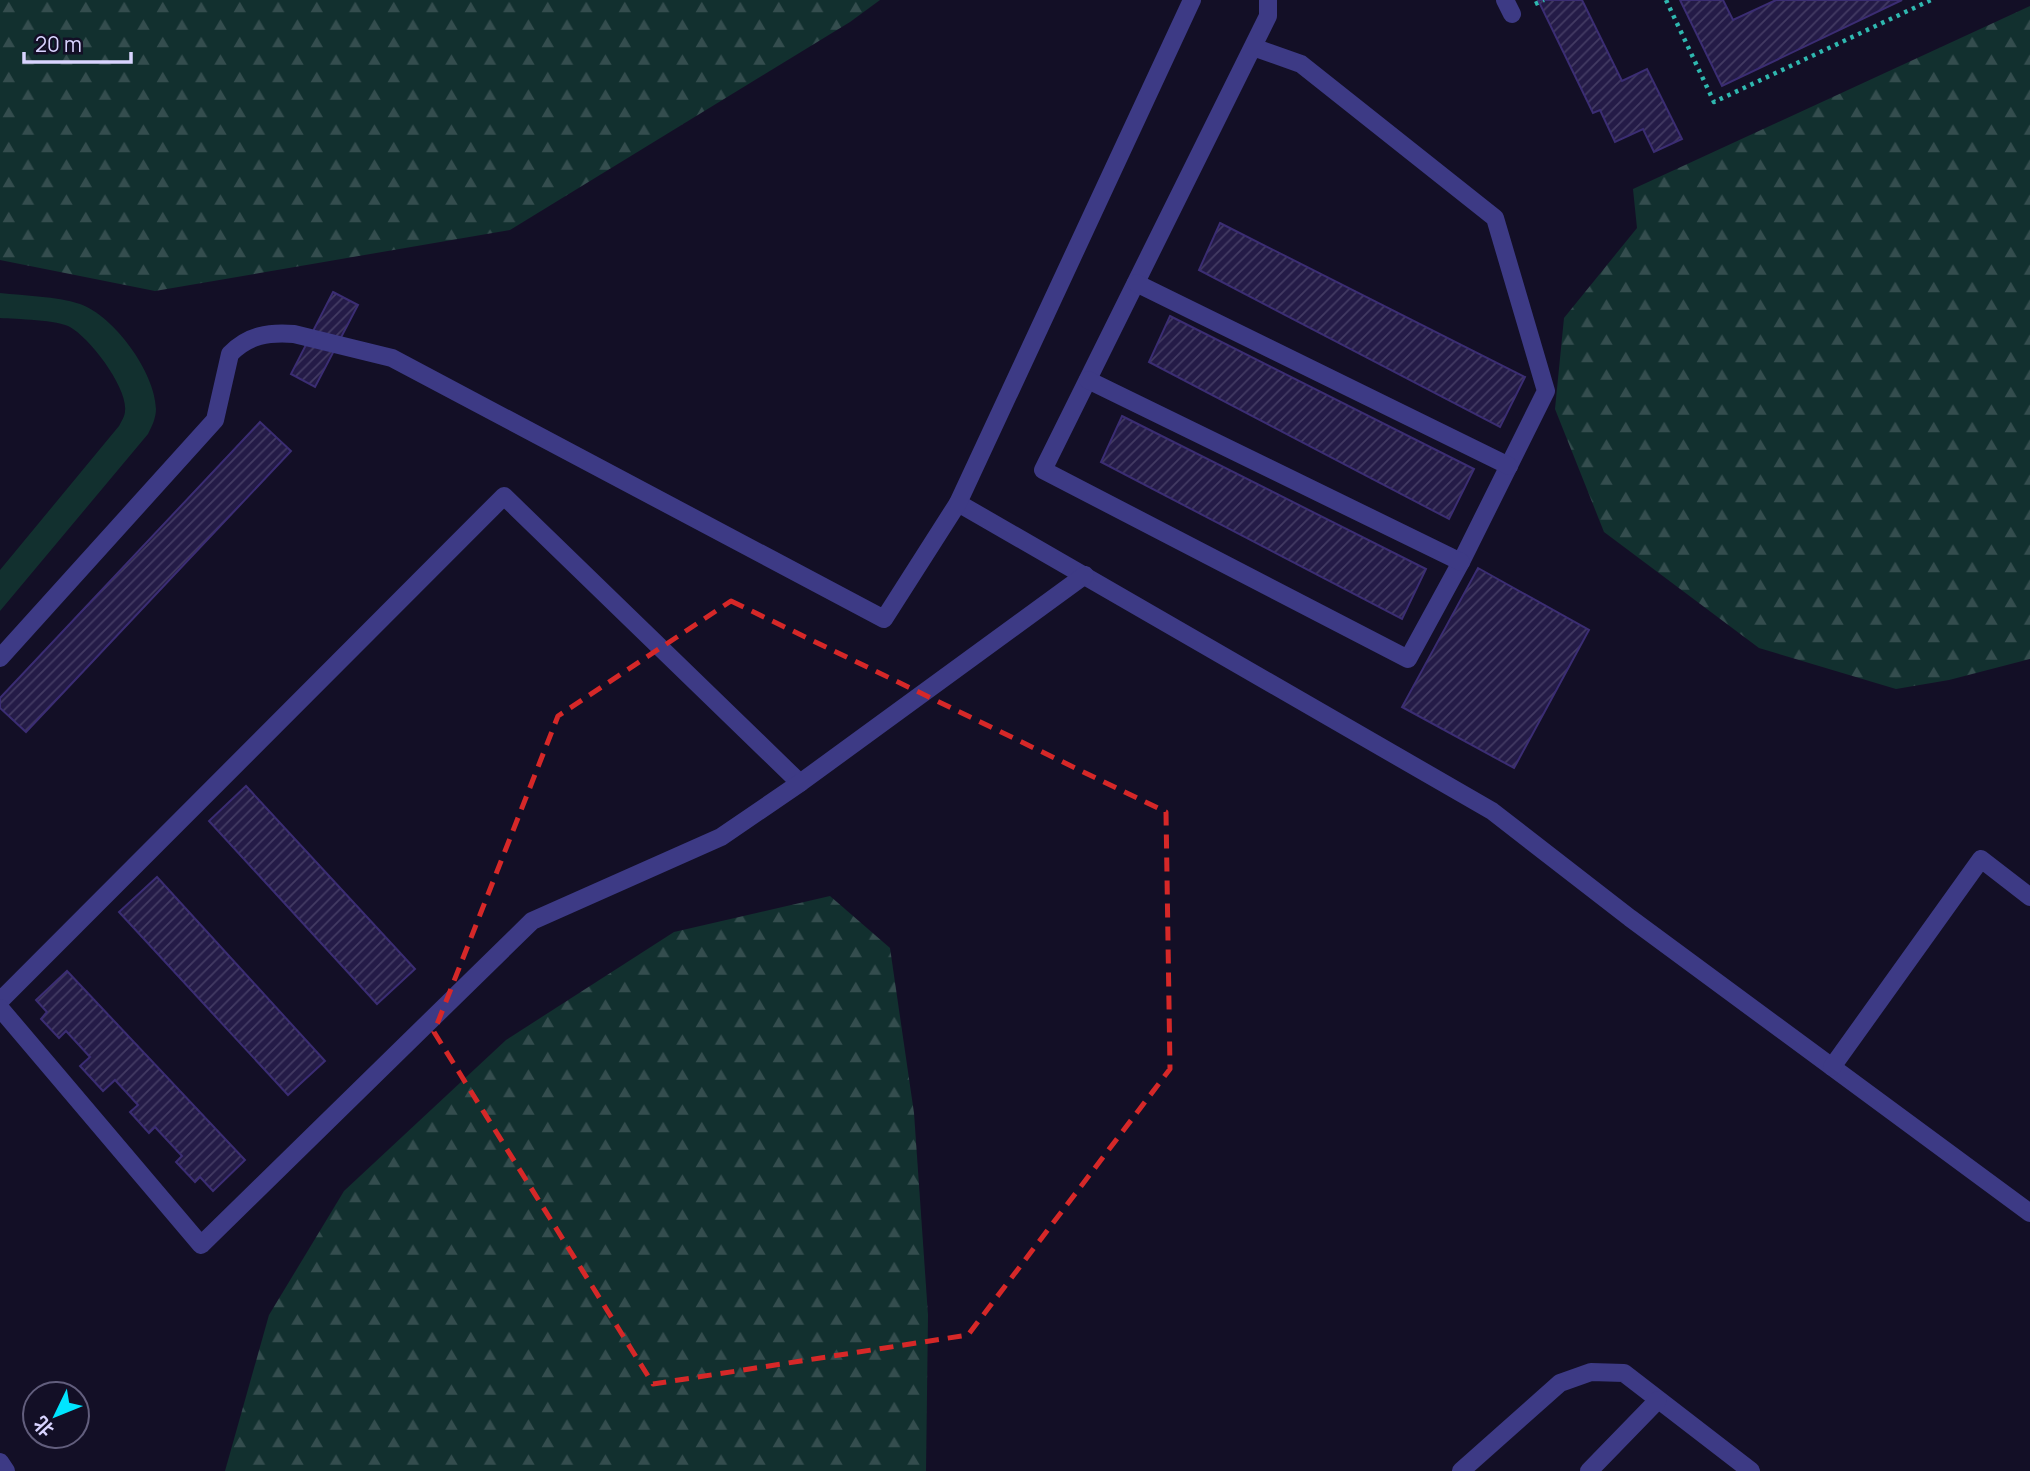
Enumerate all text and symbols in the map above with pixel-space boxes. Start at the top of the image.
scale bar [24,21,131,65]
text: 20 m [35,30,82,58]
north arrow [21,1380,91,1450]
text: 北 [28,1411,60,1442]

